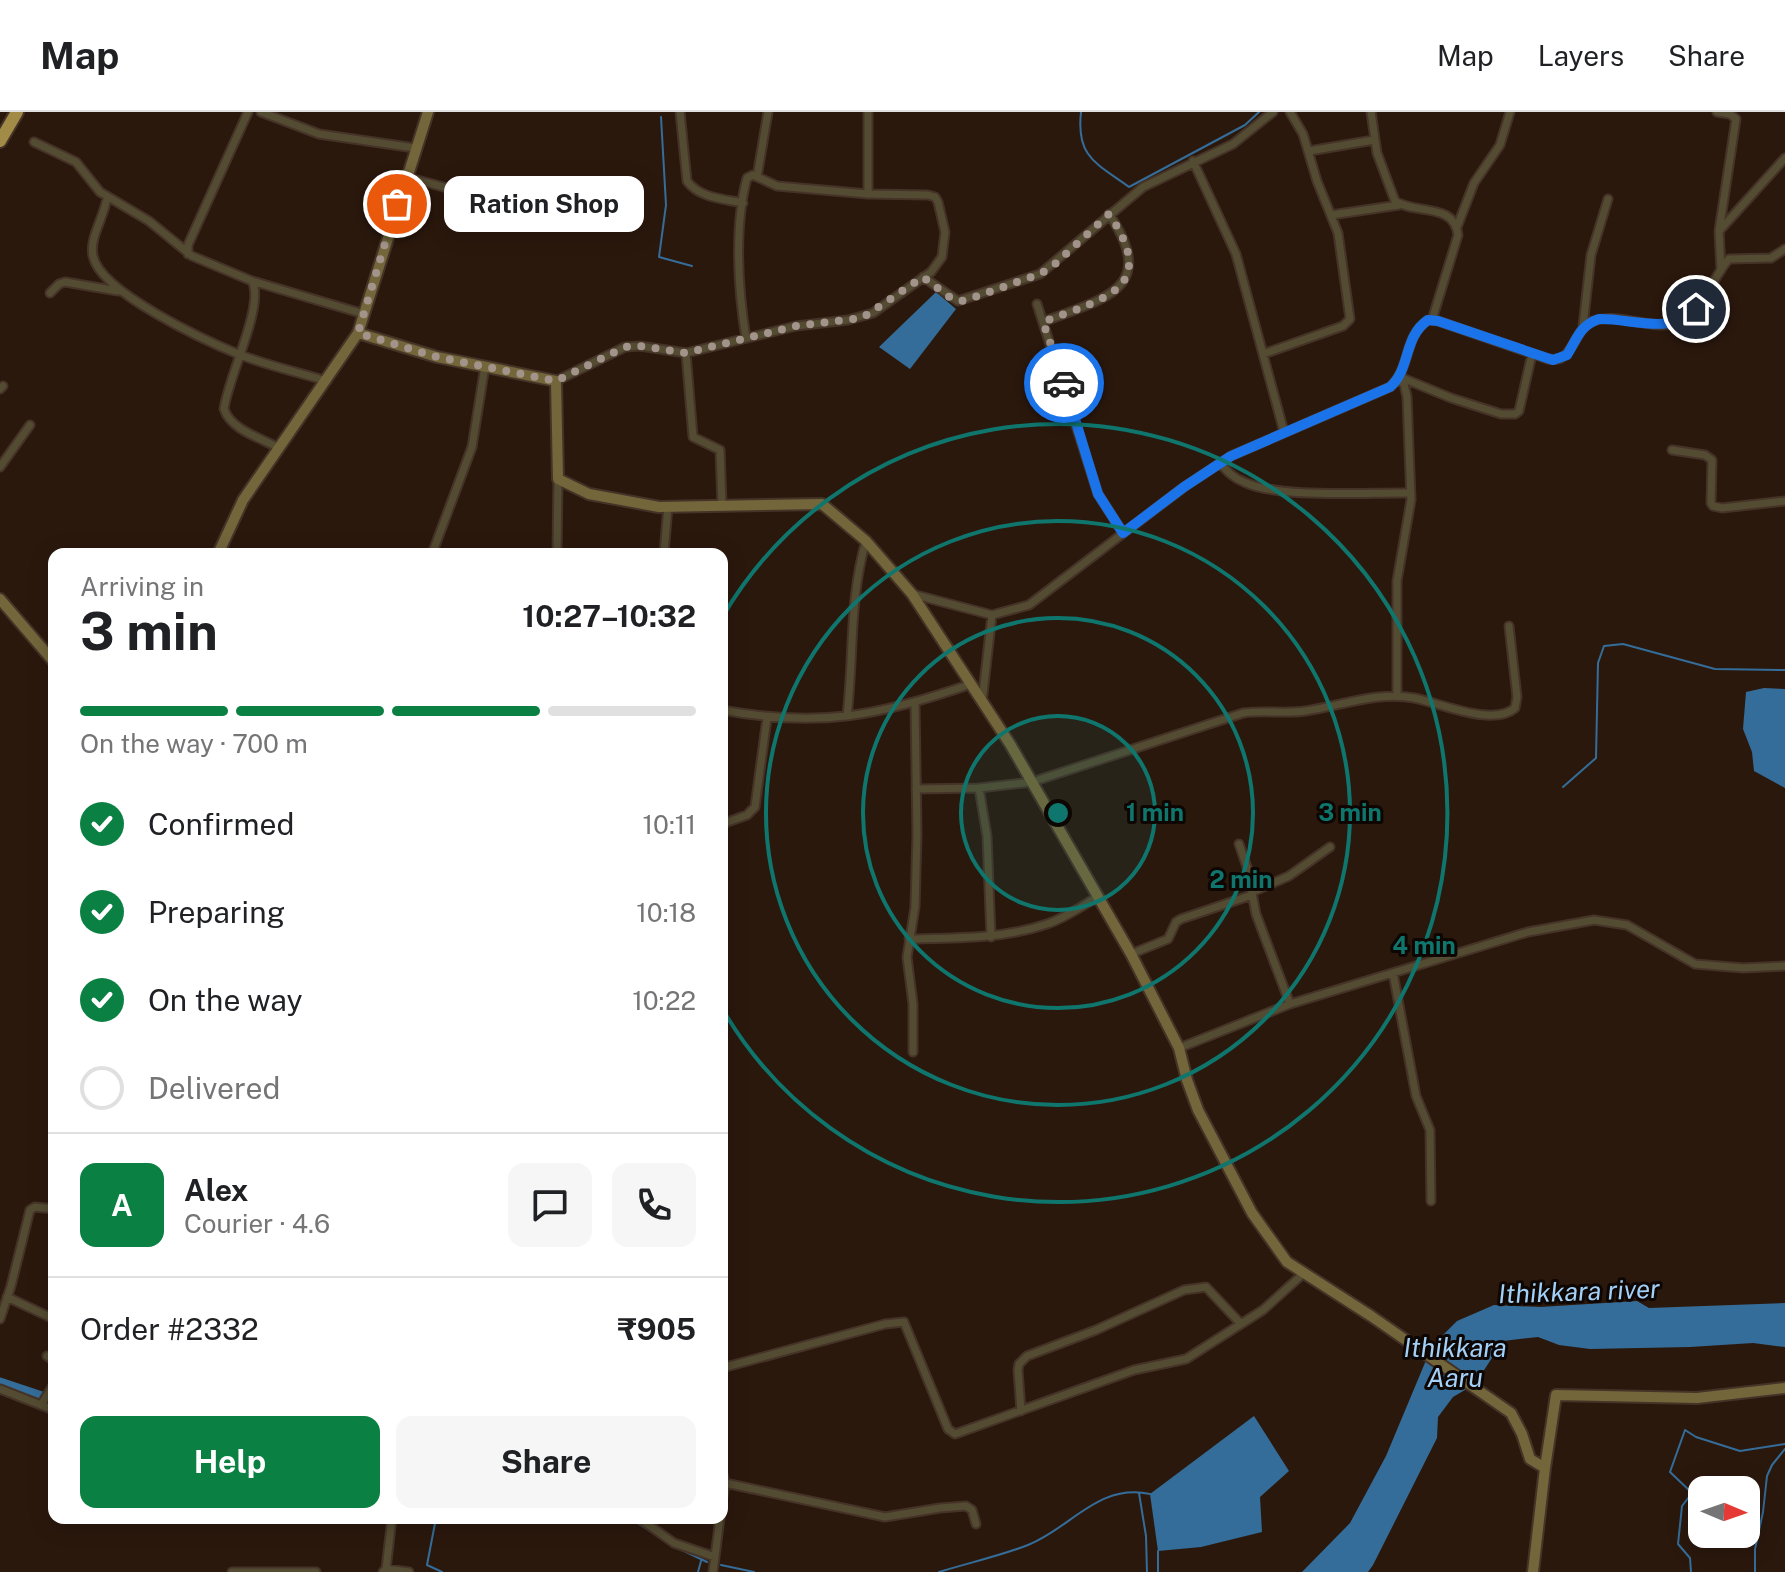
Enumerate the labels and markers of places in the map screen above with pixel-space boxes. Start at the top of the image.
pin [363,170,431,238]
callout: Ration Shop [445,176,645,232]
pin [1662,275,1730,343]
centre of rings [1044,799,1072,827]

